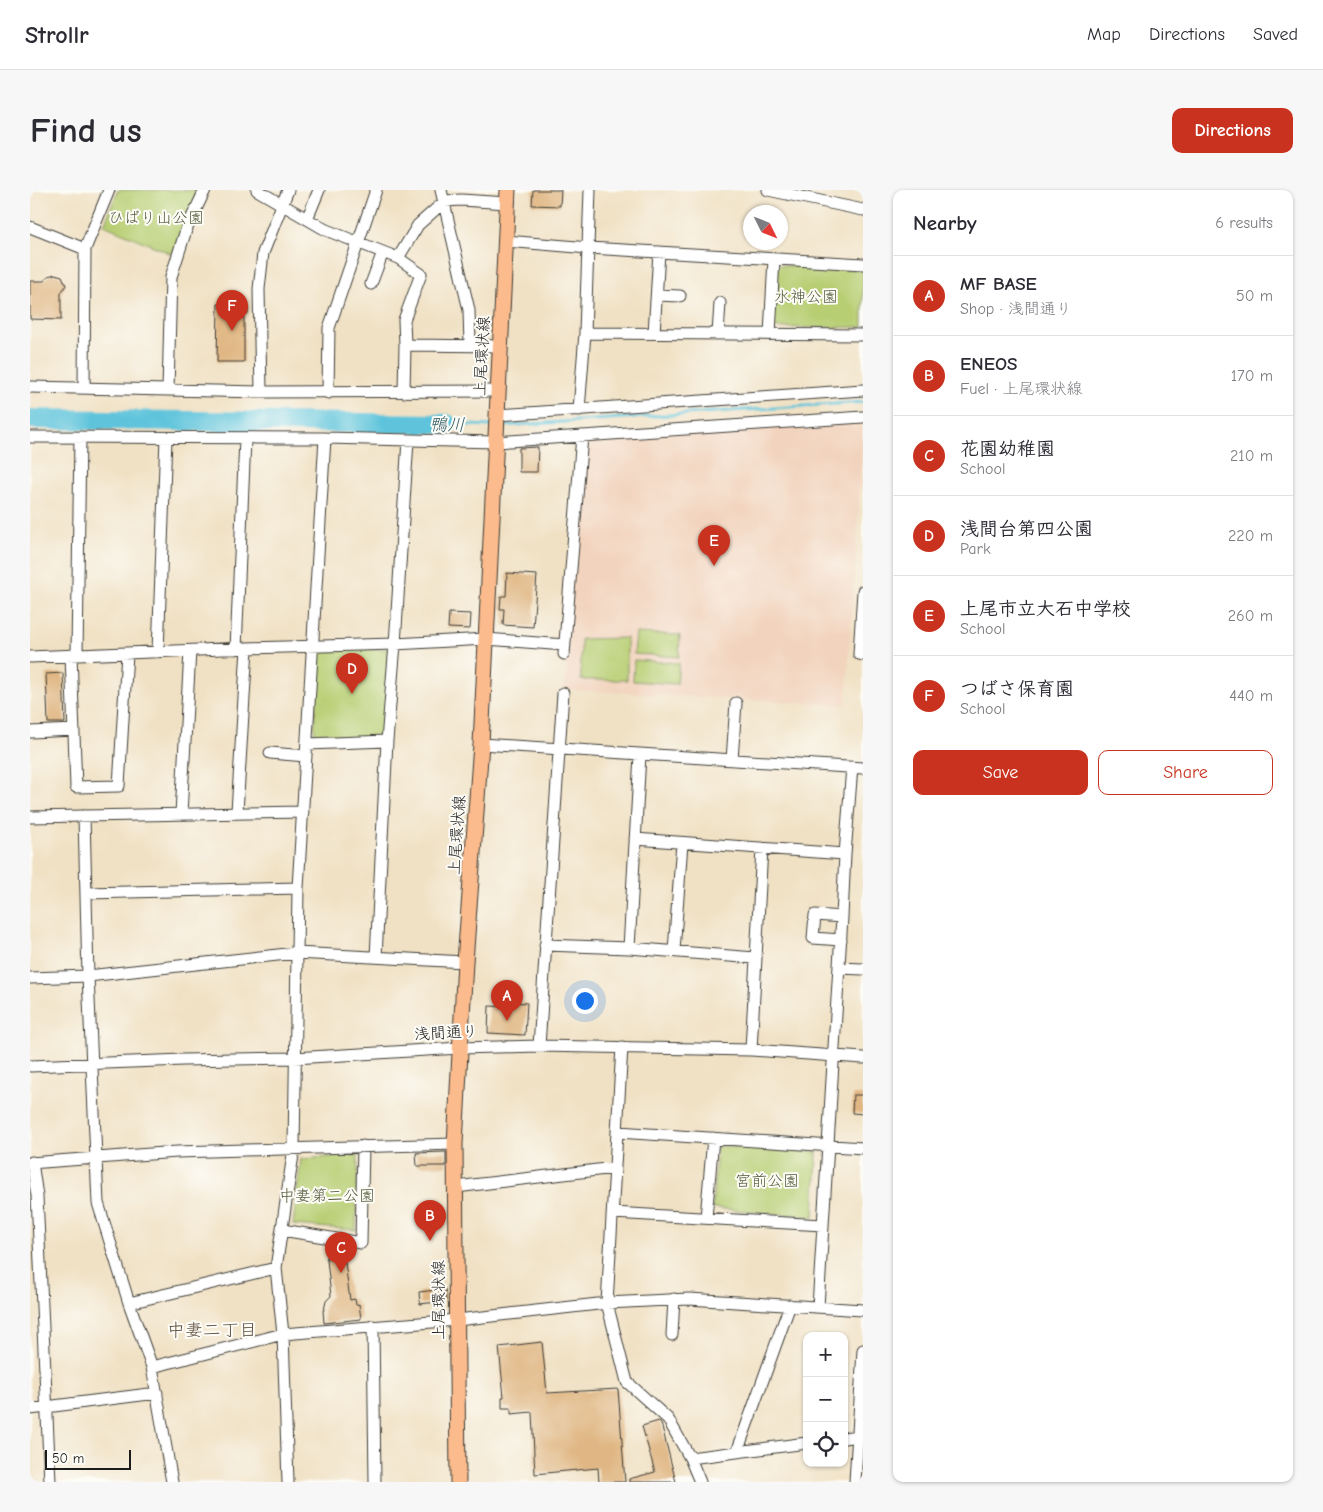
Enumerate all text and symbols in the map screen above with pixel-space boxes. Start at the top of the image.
text: Strollr [25,21,89,49]
text: Map [1087,24,1121,45]
text: Directions [1149,24,1225,45]
text: Saved [1253,24,1298,45]
button: Directions [1172,108,1293,153]
text: Find us [30,110,142,151]
north arrow [743,205,788,250]
park label: ひばり山公園 [108,209,204,227]
text: Nearby [913,211,977,235]
text: 6 results [1215,214,1273,232]
text: MF BASE [960,273,1037,295]
text: A [925,287,933,305]
text: 50 m [1236,287,1273,305]
park label: 水神公園 [774,288,838,306]
pin: F [216,290,248,331]
text: Shop · 浅間通り [960,300,1072,318]
street label: 上尾環状線 [471,316,493,396]
text: ENEOS [960,353,1017,375]
text: B [924,367,934,385]
text: 170 m [1231,367,1273,385]
text: Fuel · 上尾環状線 [960,380,1082,398]
water label: 鴨川 [429,414,465,436]
text: 花園幼稚園 [960,438,1055,460]
text: C [924,447,934,465]
text: 210 m [1230,447,1273,465]
text: School [960,460,1006,478]
text: 浅間台第四公園 [960,518,1093,540]
pin: E [698,525,730,566]
text: D [924,527,934,545]
text: 220 m [1228,527,1273,545]
text: Park [960,540,991,558]
text: 上尾市立大石中学校 [960,598,1131,620]
text: E [924,607,934,625]
text: 260 m [1228,607,1273,625]
text: School [960,620,1006,638]
pin: D [336,653,368,694]
text: つばさ保育園 [960,678,1074,700]
text: F [924,687,934,705]
text: 440 m [1229,687,1273,705]
text: School [960,700,1006,718]
button: Save [913,750,1088,795]
button: Share [1098,750,1273,795]
street label: 上尾環状線 [445,794,469,876]
pin: A [491,980,523,1021]
your location [572,988,598,1014]
street label: 浅間通り [414,1022,478,1044]
park label: 宮前公園 [735,1172,799,1190]
park label: 中妻第二公園 [279,1187,375,1205]
pin: B [414,1200,446,1241]
pin: C [325,1232,357,1273]
street label: 上尾環状線 [430,1260,448,1340]
district label: 中妻二丁目 [167,1320,257,1341]
map controls [803,1332,848,1467]
button: + [803,1332,848,1377]
button: − [803,1377,848,1422]
button: locate [803,1422,848,1467]
scale bar [45,1447,131,1470]
text: 50 m [52,1450,84,1467]

